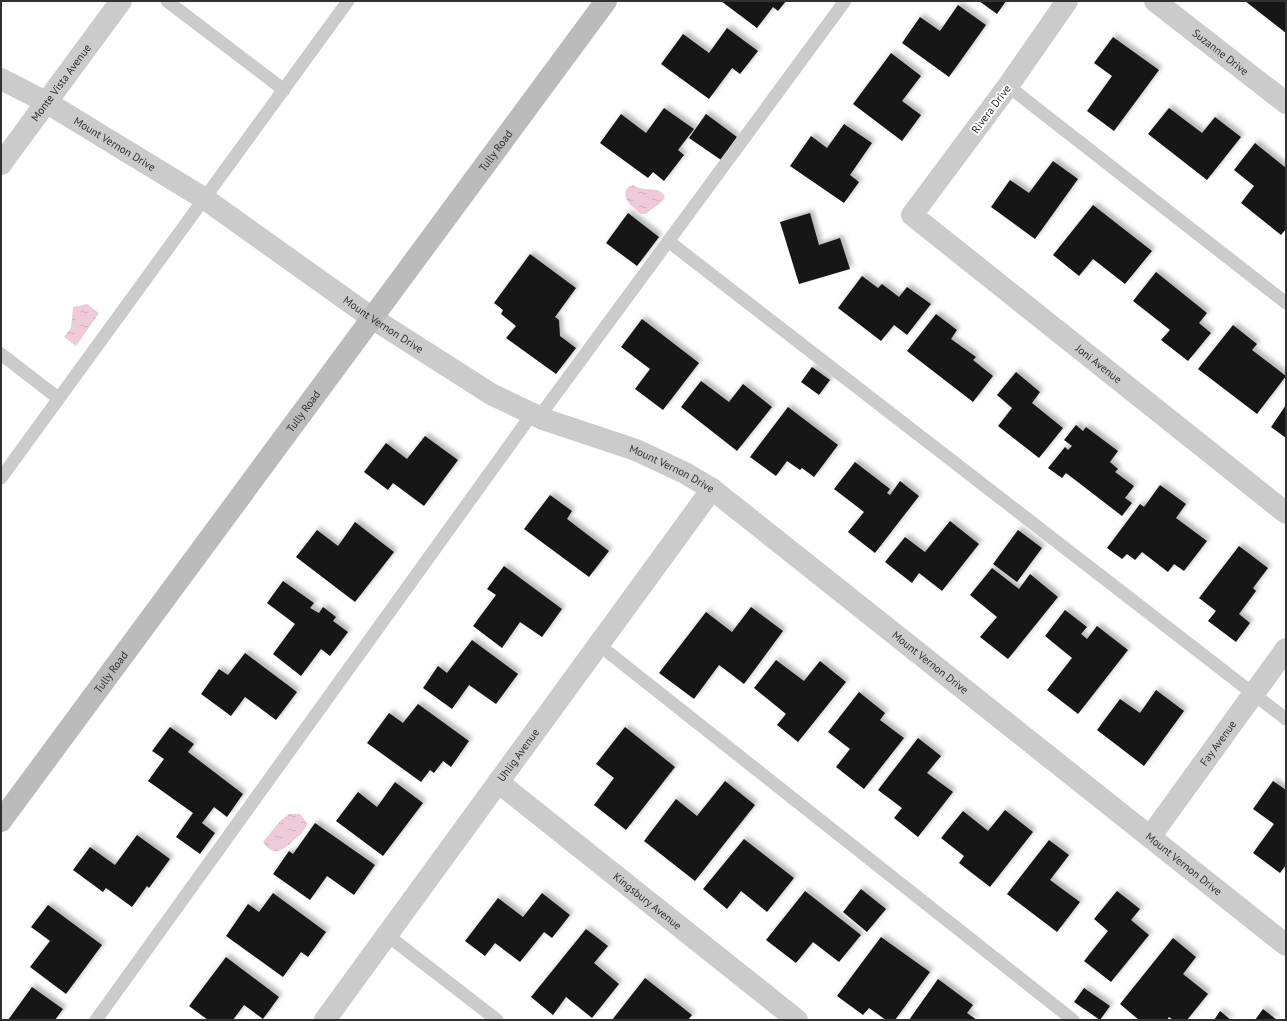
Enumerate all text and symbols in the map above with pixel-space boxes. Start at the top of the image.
street label: Suzanne Drive [1190,26,1252,78]
street label: Monte Vista Avenue [28,41,94,124]
street label: Rivera Drive [968,82,1014,136]
street label: Mount Vernon Drive [71,114,159,174]
street label: Tully Road [476,127,516,174]
street label: Mount Vernon Drive [341,293,427,356]
street label: Joni Avenue [1072,341,1125,387]
street label: Tully Road [283,388,323,435]
street label: Mount Vernon Drive [628,441,717,496]
street label: Mount Vernon Drive [889,628,971,697]
street label: Tully Road [91,648,131,696]
street label: Fay Avenue [1197,717,1239,769]
street label: Uhlig Avenue [494,725,542,784]
street label: Mount Vernon Drive [1143,829,1225,899]
street label: Kingsbury Avenue [610,869,685,933]

